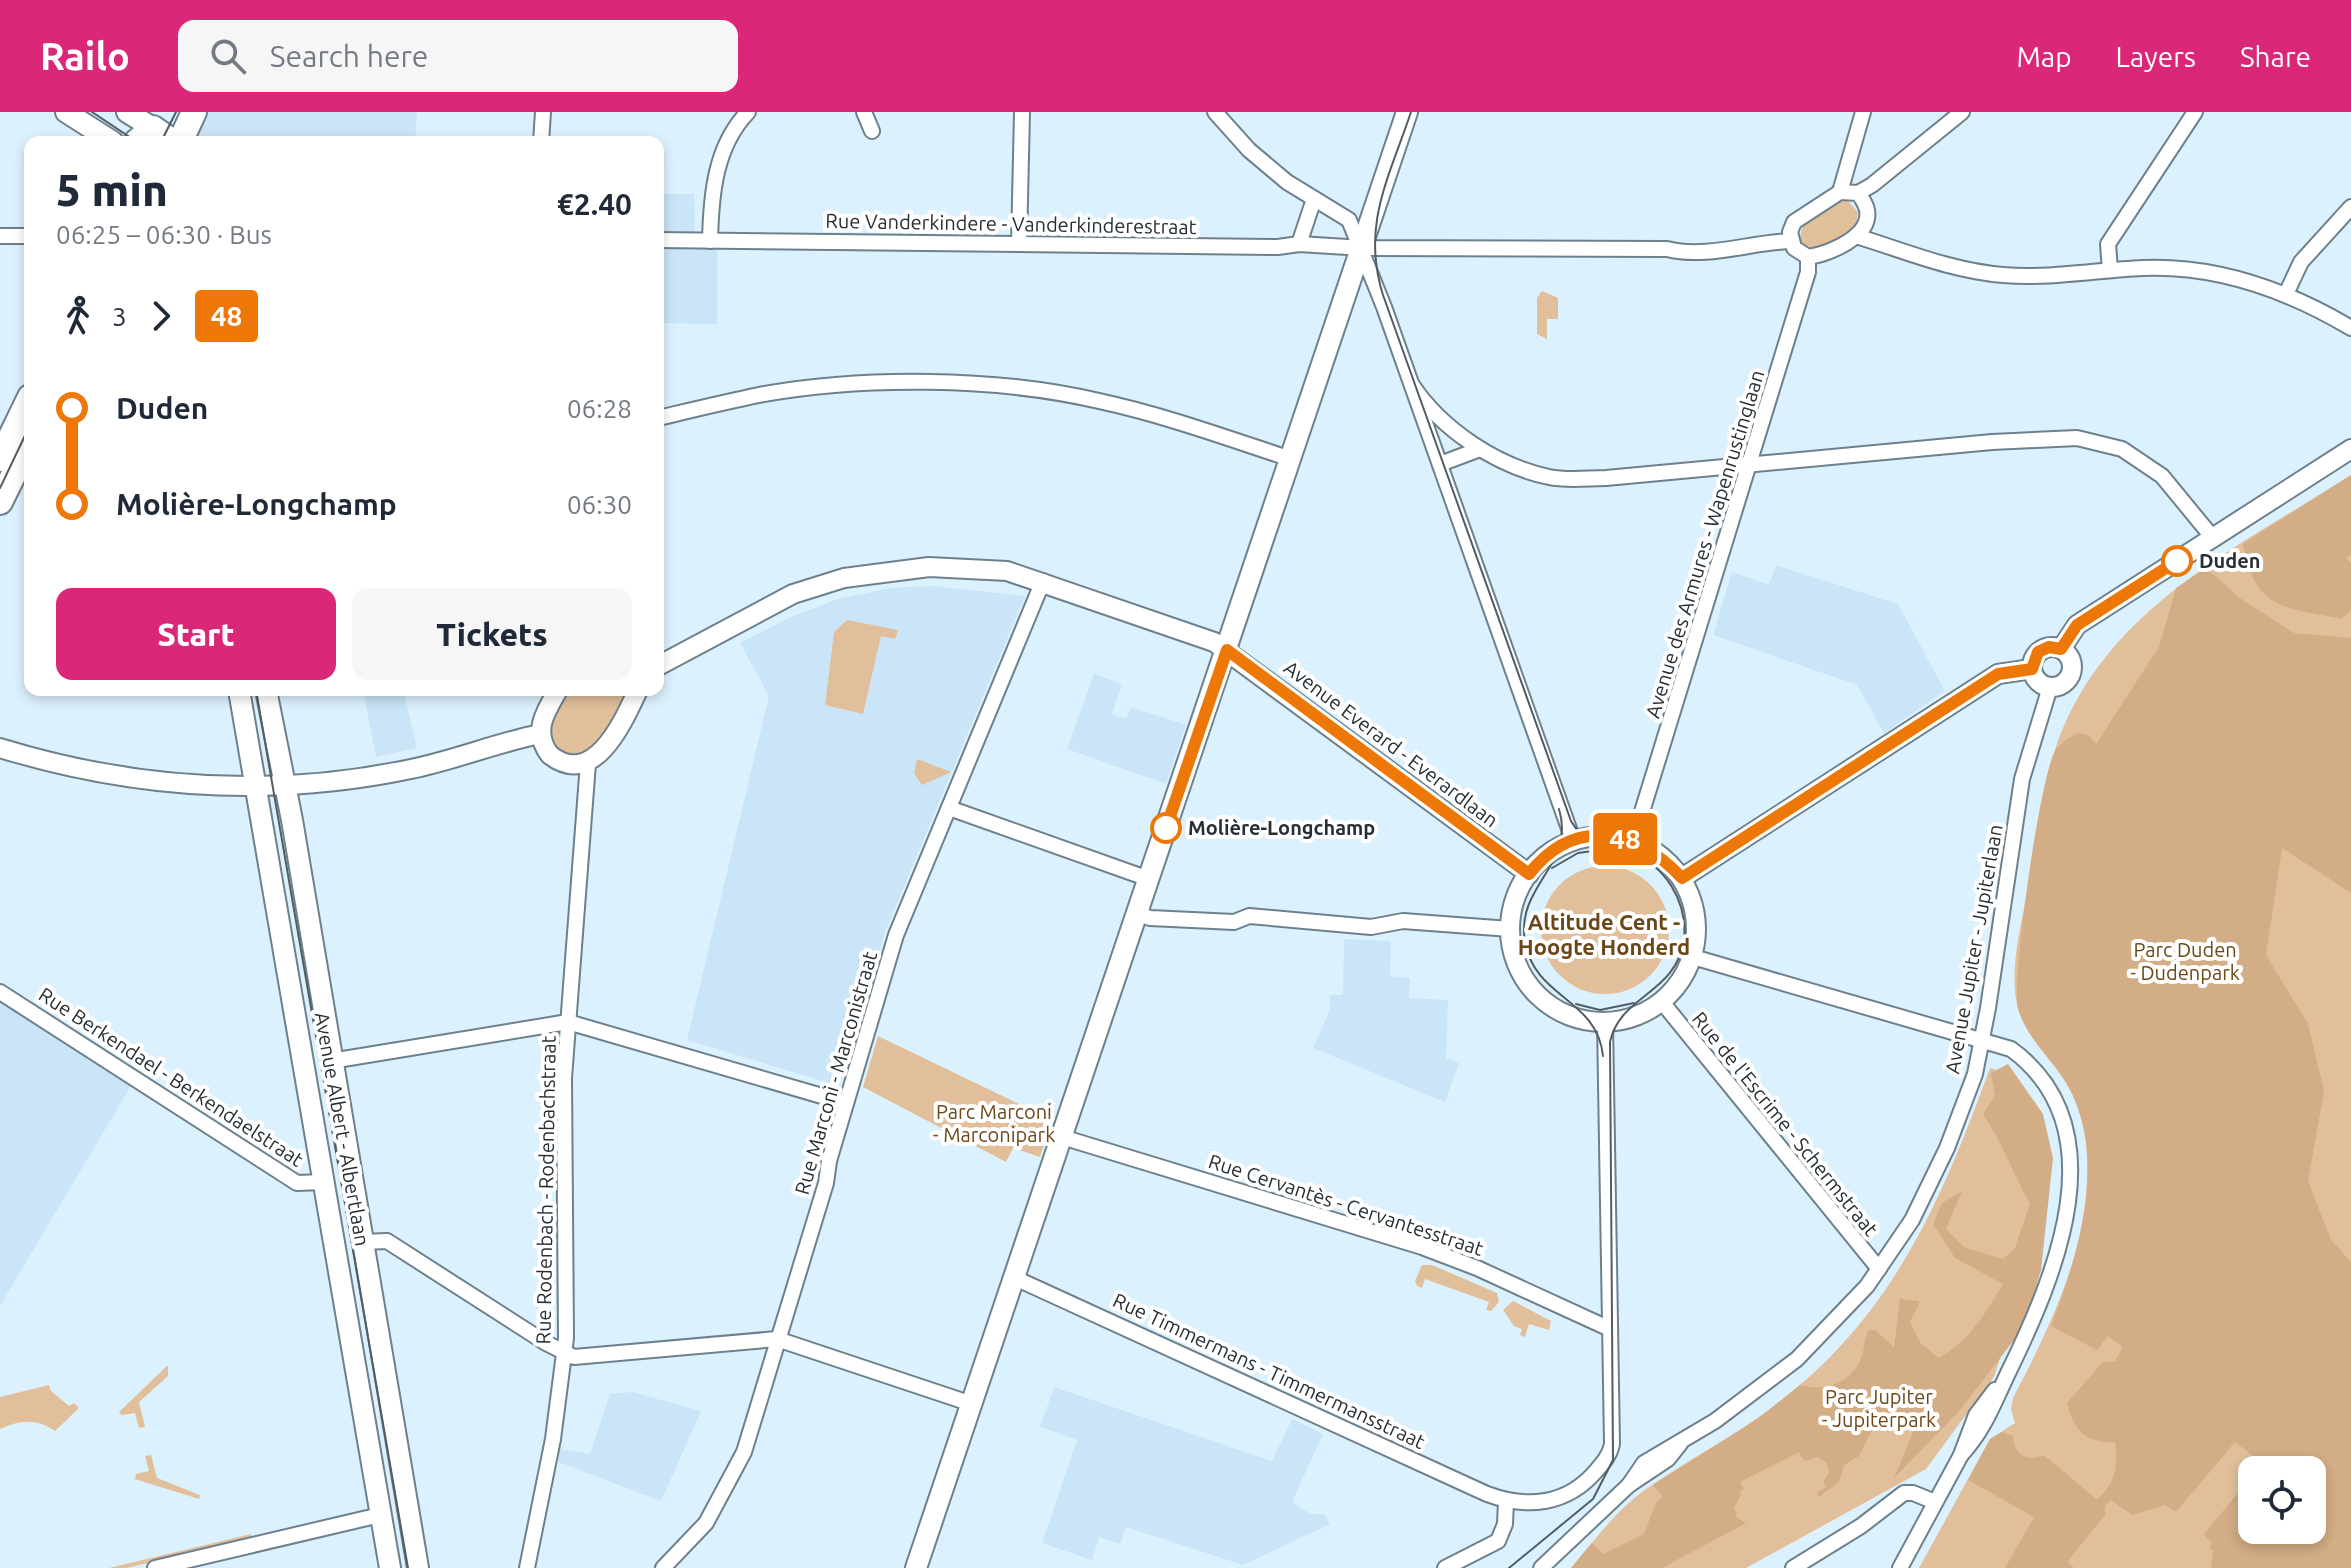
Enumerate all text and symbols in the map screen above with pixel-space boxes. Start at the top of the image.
search box [178,20,738,92]
icon: search [206,34,250,78]
text: Railo [40,35,130,77]
text: Search here [270,39,428,73]
text: Map [2016,41,2072,72]
text: Layers [2116,41,2196,72]
text: Share [2240,41,2311,72]
text: 5 min [56,165,168,214]
text: €2.40 [557,187,632,221]
street label: Rue Vanderkindere - Vanderkinderestraat [825,209,1197,238]
text: 06:25 – 06:30 · Bus [56,220,272,249]
icon: walk [56,294,100,338]
icon: forward [139,294,183,338]
text: 48 [211,300,242,331]
text: 3 [112,302,127,331]
street label: Avenue des Armures - Wapenrustinglaan [1641,367,1769,721]
text: Duden [116,391,208,425]
text: 06:28 [567,394,632,423]
text: Molière-Longchamp [116,487,397,521]
text: 06:30 [567,490,632,519]
marker: Duden [2162,546,2192,576]
place label: Duden [2199,549,2260,572]
button: Start [56,588,336,680]
button: Tickets [352,588,632,680]
street label: Avenue Everard - Everardlaan [1280,656,1503,832]
marker: Molière-Longchamp [1151,813,1181,843]
line badge: 48 [1589,813,1661,865]
place label: Molière-Longchamp [1188,816,1375,839]
street label: Avenue Jupiter - Jupiterlaan [1940,822,2007,1075]
text: 48 [1609,823,1641,854]
district label: Altitude Cent - Hoogte Honderd [1518,909,1690,959]
park label: Parc Duden - Dudenpark [2130,938,2240,984]
street label: Rue Marconi - Marconistraat [790,949,881,1197]
street label: Rue Berkendael - Berkendaelstraat [35,982,308,1171]
street label: Rue de l'Escrime - Schermstraat [1688,1007,1883,1240]
street label: Avenue Albert - Albertlaan [311,1010,374,1248]
street label: Rue Rodenbach - Rodenbachstraat [531,1035,560,1345]
park label: Parc Marconi - Marconipark [933,1100,1055,1146]
street label: Rue Cervantès - Cervantesstraat [1206,1149,1487,1260]
street label: Rue Timmermans - Timmermansstraat [1110,1288,1429,1453]
park label: Parc Jupiter - Jupiterpark [1822,1385,1936,1431]
map controls [2238,1456,2326,1544]
button: locate [2238,1456,2326,1544]

